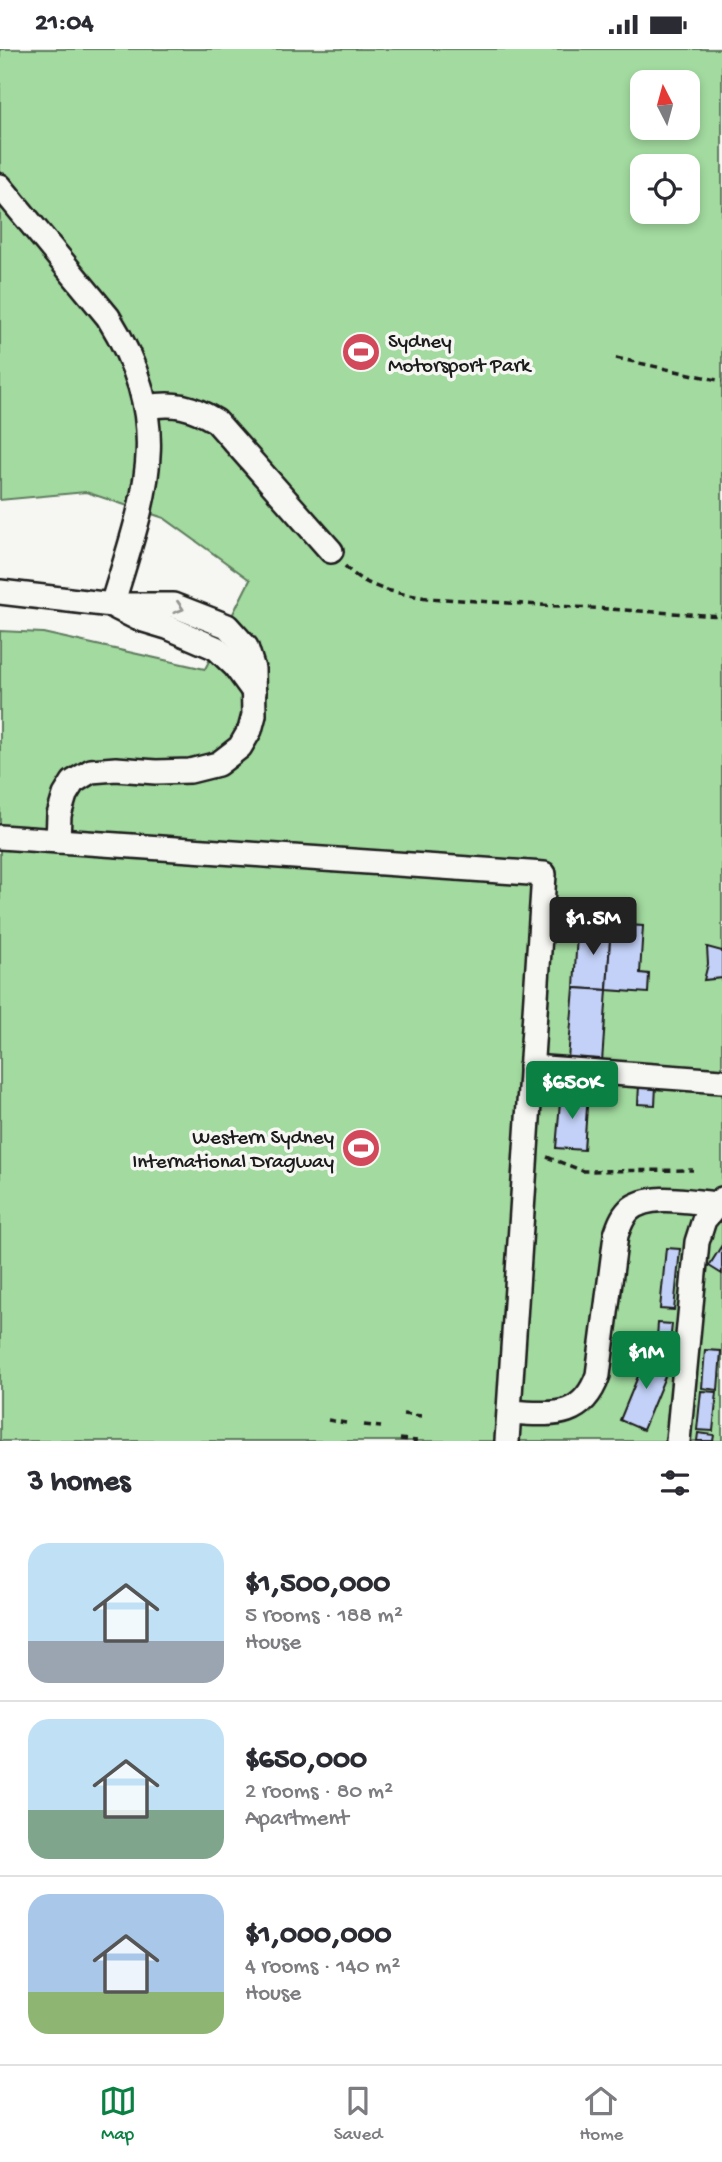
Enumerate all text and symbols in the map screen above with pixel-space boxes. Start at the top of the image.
text: 21:04 [35,9,93,40]
north arrow [630,70,700,140]
map controls [630,70,700,224]
button: locate [630,154,700,224]
sports icon: Sydney Motorsport Park [340,331,382,373]
place label: Sydney Motorsport Park [388,331,533,380]
one-way arrow [173,600,185,614]
pin: $1.5M [544,897,642,957]
text: $1.5M [566,906,620,933]
pin: $650K [523,1061,621,1121]
text: $650K [542,1070,602,1097]
place label: Western Sydney International Dragway [132,1127,334,1176]
sports icon: Western Sydney International Dragway [340,1127,382,1169]
pin: $1M [612,1331,680,1391]
text: $1M [628,1340,664,1367]
icon: filters [656,1464,694,1502]
text: 3 homes [28,1466,130,1501]
text: $1,500,000 [245,1568,390,1603]
icon: home [84,1571,168,1655]
text: 5 rooms · 188 m² [245,1603,403,1630]
text: House [245,1630,301,1657]
text: $650,000 [245,1744,367,1779]
icon: home [84,1747,168,1831]
text: 2 rooms · 80 m² [245,1779,393,1806]
text: Apartment [245,1806,349,1833]
text: $1,000,000 [245,1919,392,1954]
icon: home [84,1922,168,2006]
text: 4 rooms · 140 m² [245,1954,400,1981]
text: House [245,1981,301,2008]
tab: Map [99,2082,137,2147]
tab: Saved [334,2082,382,2147]
tab: Home [579,2082,623,2147]

